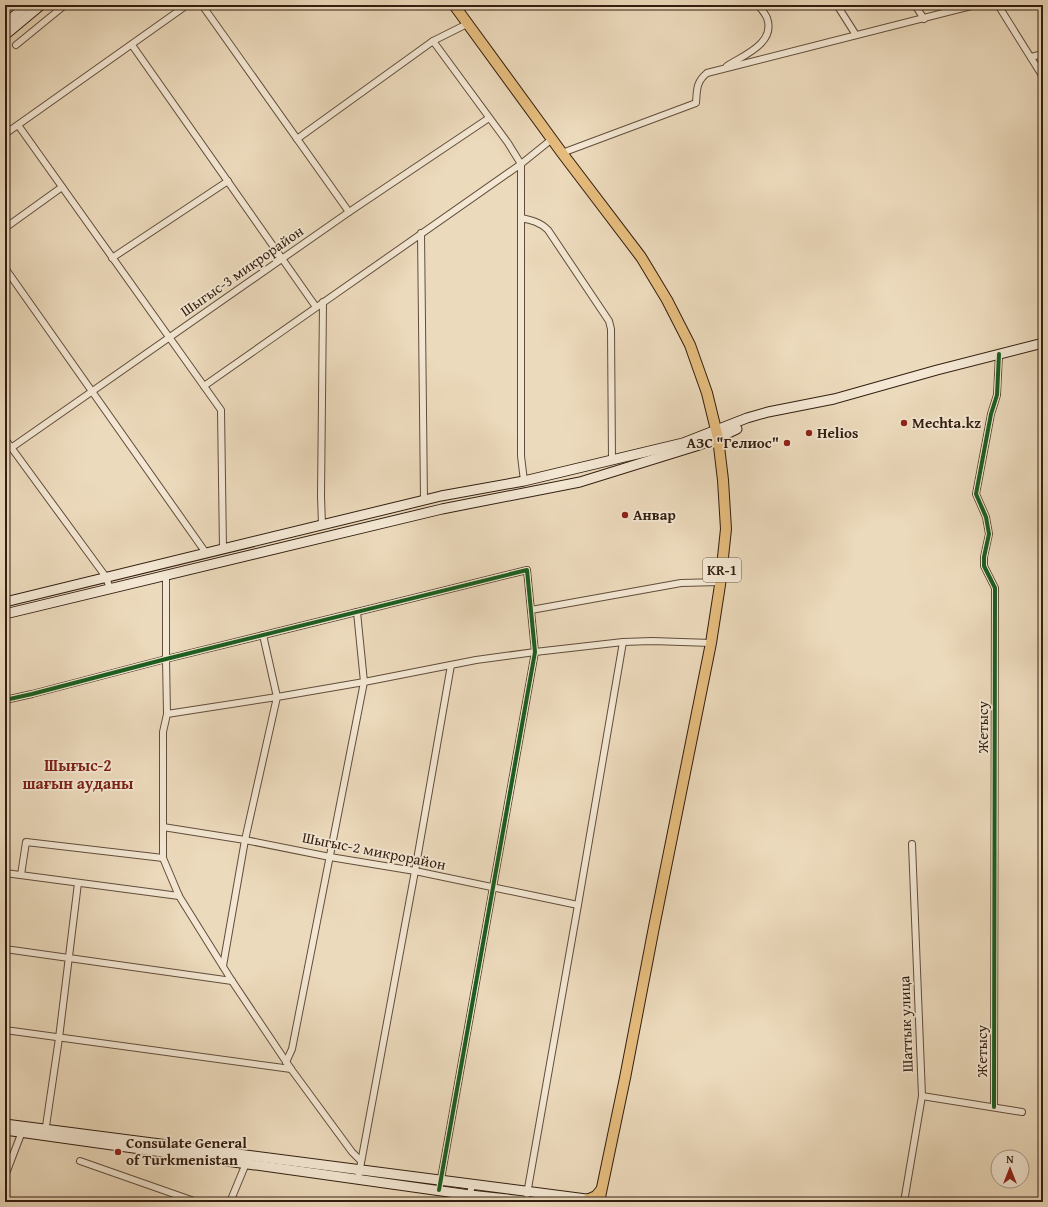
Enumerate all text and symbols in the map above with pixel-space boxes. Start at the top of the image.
street label: Шыгыс-3 микрорайон [176,220,308,321]
place label: Mechta.kz [912,412,981,433]
marker: Mechta.kz [899,418,909,428]
place label: Helios [817,422,859,443]
marker: Helios [804,428,814,438]
place label: АЗС "Гелиос" [687,432,779,453]
marker: АЗС "Гелиос" [782,438,792,448]
place label: Анвар [633,504,676,525]
marker: Анвар [620,510,630,520]
road number: KR-1 [703,558,741,582]
street label: Жетысу [972,700,993,754]
district label: Шығыс-2 шағын ауданы [23,753,134,795]
street label: Шыгыс-2 микрорайон [300,826,448,875]
street label: Шаттык улица [893,975,918,1073]
street label: Жетысу [971,1024,992,1078]
place label: Consulate General of Turkmenistan [126,1132,247,1170]
marker: Consulate General of Turkmenistan [113,1147,123,1157]
north arrow [990,1149,1030,1189]
text: N [1006,1151,1014,1167]

